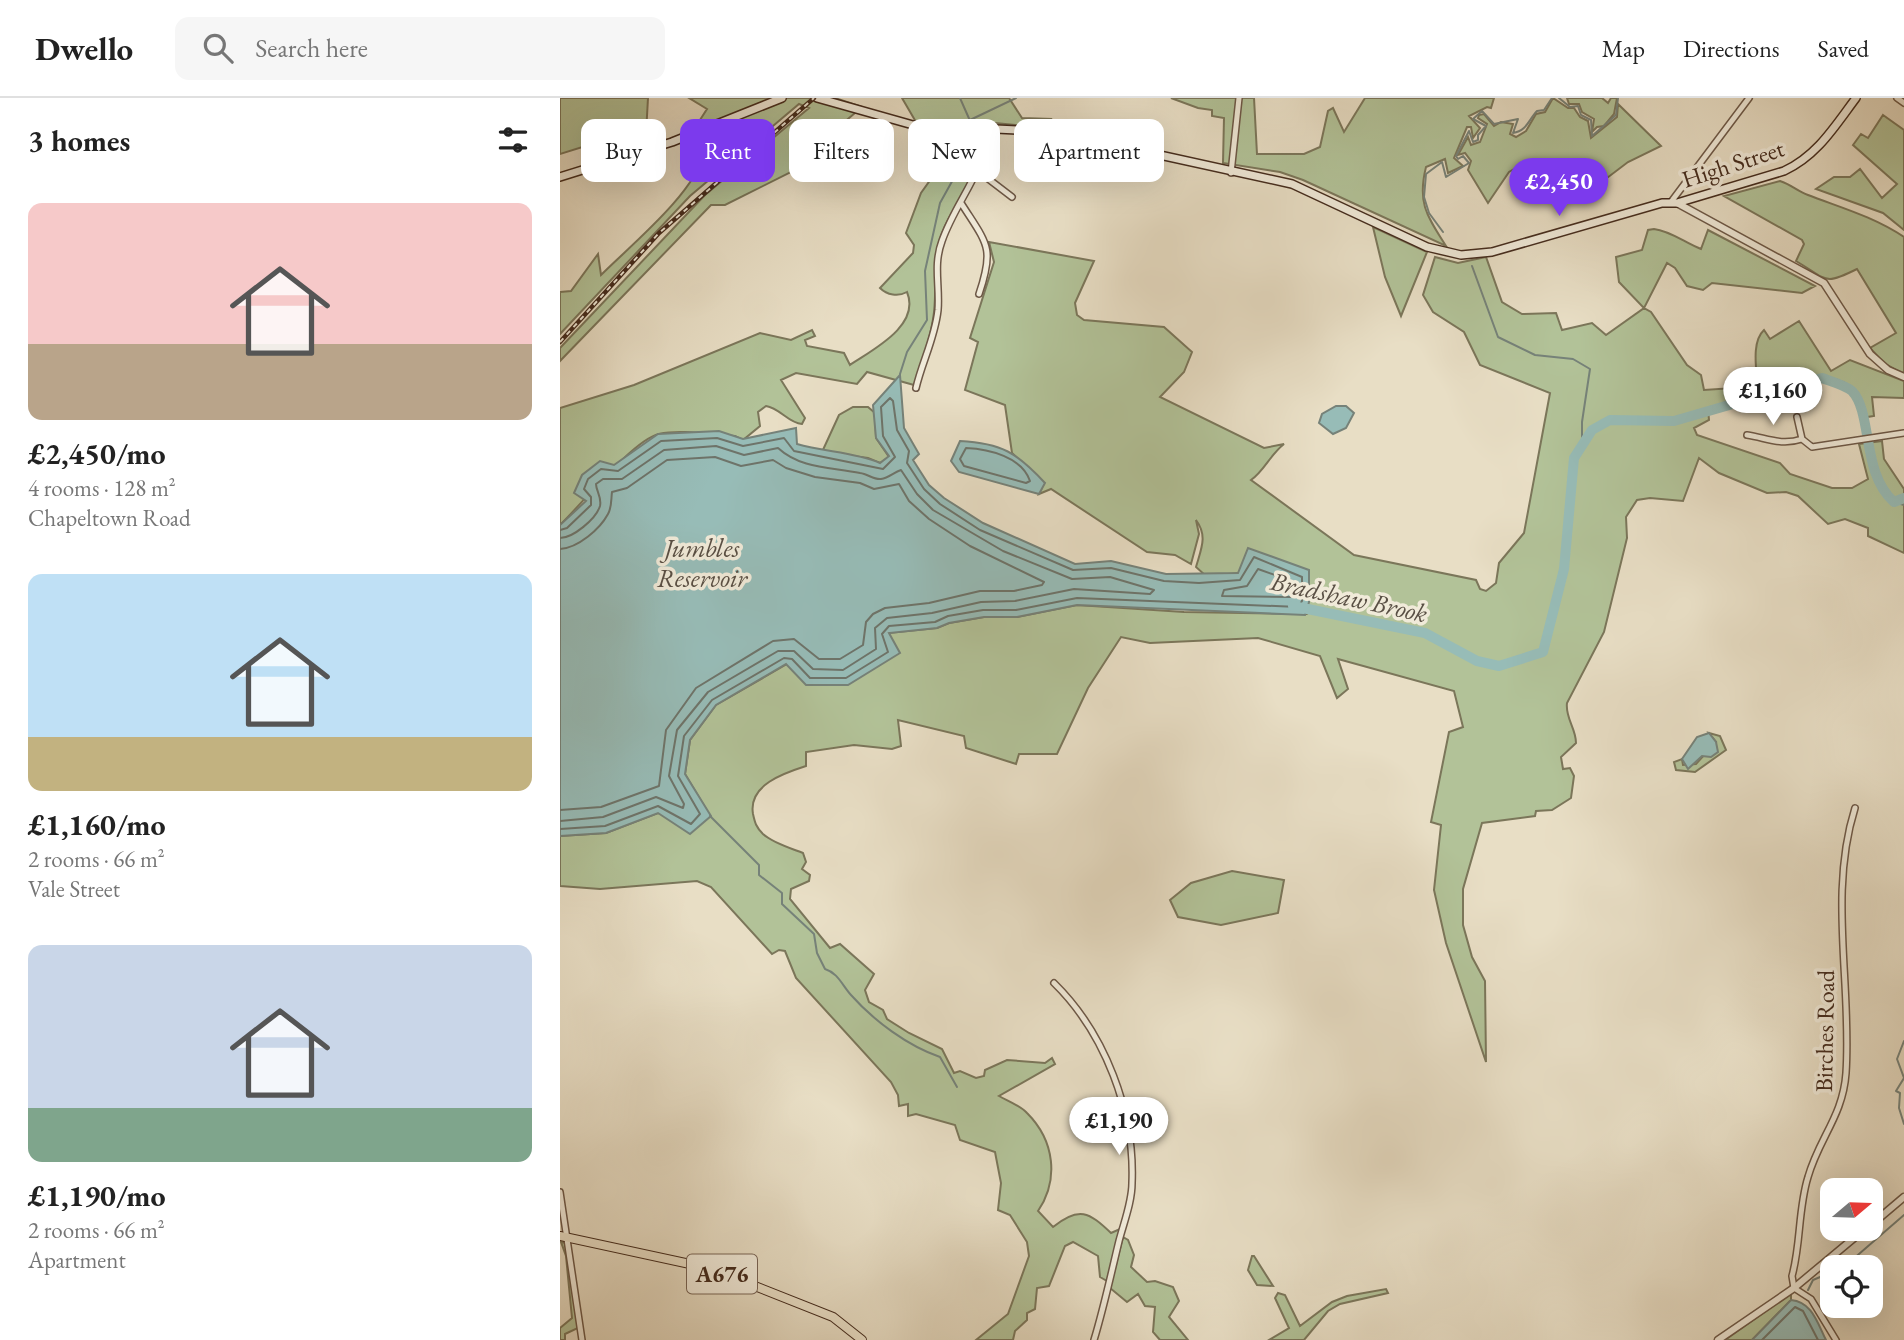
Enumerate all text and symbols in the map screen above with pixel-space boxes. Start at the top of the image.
search box [175,17,665,80]
text: Dwello [35,27,133,70]
icon: search [199,29,237,67]
text: Search here [255,31,368,65]
text: Map [1602,33,1645,64]
text: Directions [1683,33,1780,64]
text: Saved [1818,33,1869,64]
chip: Buy [581,119,666,182]
chip: Rent [680,119,775,182]
chip: Filters [789,119,894,182]
chip: New [908,119,1000,182]
chip: Apartment [1014,119,1164,182]
text: 3 homes [28,121,130,160]
icon: filters [494,121,532,159]
street label: High Street [1678,132,1788,195]
pin: £2,450 [1502,158,1616,218]
text: £2,450 [1525,166,1593,196]
icon: home [217,248,343,374]
pin: £1,160 [1716,368,1830,427]
text: £1,160 [1739,375,1807,405]
text: £2,450/mo [28,434,166,473]
text: 4 rooms · 128 m² [28,473,176,503]
text: Chapeltown Road [28,503,191,533]
water label: Jumbles Reservoir [657,531,748,595]
water label: Bradshaw Brook [1267,564,1431,630]
icon: home [217,619,343,745]
text: £1,160/mo [28,805,166,844]
text: 2 rooms · 66 m² [28,844,165,874]
text: Vale Street [28,874,120,904]
street label: Birches Road [1808,969,1841,1092]
icon: home [217,990,343,1116]
pin: £1,190 [1062,1098,1176,1157]
text: £1,190 [1085,1105,1153,1135]
text: £1,190/mo [28,1176,166,1215]
north arrow [1820,1178,1883,1241]
map controls [1820,1178,1883,1318]
text: 2 rooms · 66 m² [28,1215,165,1245]
text: Apartment [28,1245,126,1275]
road number: A676 [687,1254,757,1294]
button: locate [1820,1255,1883,1318]

